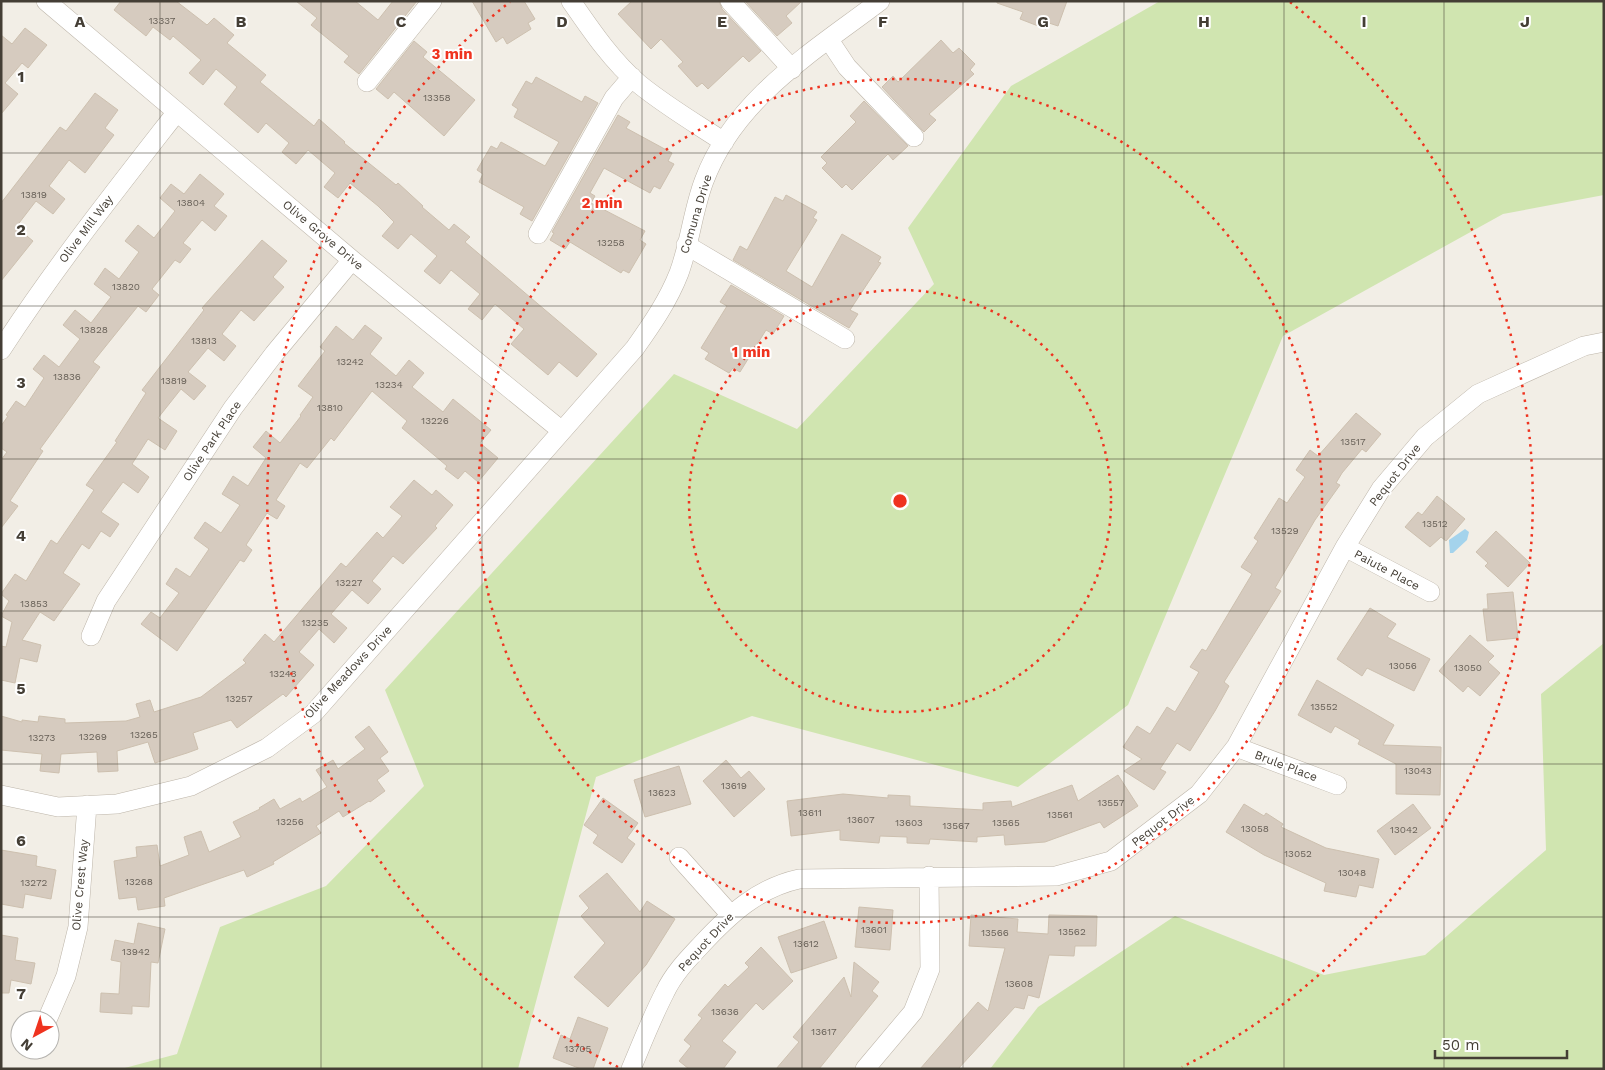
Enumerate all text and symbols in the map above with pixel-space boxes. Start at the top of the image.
text: A [75,12,86,31]
text: B [236,12,247,31]
text: C [396,12,407,31]
text: D [556,12,568,31]
text: E [717,12,727,31]
text: F [878,12,888,31]
text: G [1037,12,1049,31]
text: H [1198,12,1210,31]
text: I [1361,12,1367,31]
text: J [1520,12,1530,31]
house number: 13337 [149,15,176,26]
text: 3 min [432,45,472,63]
text: 1 [18,67,24,86]
house number: 13358 [423,92,451,103]
street label: Comuna Drive [677,173,715,255]
house number: 13819 [21,189,47,200]
street label: Olive Mill Way [56,192,116,266]
text: 2 min [581,194,623,212]
house number: 13804 [177,197,205,208]
street label: Olive Grove Drive [280,197,366,273]
text: 2 [16,220,26,239]
house number: 13258 [597,237,625,248]
house number: 13820 [112,281,140,292]
house number: 13828 [80,324,108,335]
house number: 13813 [191,335,217,346]
text: 1 min [732,343,770,361]
house number: 13242 [336,356,364,367]
house number: 13836 [53,371,81,382]
text: 3 [16,373,26,392]
house number: 13819 [161,375,187,386]
house number: 13234 [375,379,403,390]
street label: Olive Park Place [180,398,244,484]
house number: 13810 [317,402,343,413]
house number: 13226 [421,415,449,426]
house number: 13517 [1340,436,1366,447]
street label: Pequot Drive [1366,441,1424,509]
centre of rings [891,492,909,510]
house number: 13512 [1422,518,1448,529]
house number: 13529 [1271,525,1299,536]
text: 4 [16,526,26,545]
street label: Paiute Place [1352,547,1422,593]
house number: 13227 [336,577,363,588]
house number: 13853 [20,598,48,609]
house number: 13235 [301,617,329,628]
street label: Olive Meadows Drive [301,623,395,721]
house number: 13056 [1389,660,1417,671]
house number: 13050 [1454,662,1482,673]
house number: 13243 [269,668,297,679]
text: 5 [16,679,26,698]
house number: 13257 [226,693,253,704]
house number: 13552 [1310,701,1338,712]
house number: 13265 [130,729,158,740]
house number: 13269 [79,731,107,742]
house number: 13273 [29,732,56,743]
street label: Brule Place [1253,748,1319,784]
house number: 13043 [1404,765,1432,776]
house number: 13619 [721,780,747,791]
house number: 13623 [648,787,676,798]
street label: Pequot Drive [1129,793,1197,849]
house number: 13557 [1098,797,1125,808]
house number: 13611 [798,807,822,818]
house number: 13561 [1047,809,1073,820]
house number: 13607 [847,814,875,825]
house number: 13256 [276,816,304,827]
house number: 13603 [895,817,923,828]
house number: 13565 [992,817,1020,828]
house number: 13567 [942,820,970,831]
house number: 13058 [1241,823,1269,834]
house number: 13042 [1390,824,1418,835]
text: 6 [16,831,26,850]
street label: Olive Crest Way [69,838,91,931]
house number: 13052 [1284,848,1312,859]
house number: 13048 [1338,867,1366,878]
house number: 13268 [125,876,153,887]
house number: 13272 [21,877,48,888]
street label: Pequot Drive [675,910,737,974]
house number: 13601 [861,924,887,935]
house number: 13562 [1058,926,1086,937]
house number: 13566 [981,927,1009,938]
house number: 13612 [793,938,819,949]
house number: 13942 [122,946,150,957]
house number: 13608 [1005,978,1033,989]
text: 7 [16,984,26,1003]
house number: 13636 [711,1006,739,1017]
north arrow [10,1010,60,1060]
house number: 13617 [811,1026,837,1037]
scale bar [1435,1028,1568,1060]
text: N [18,1035,36,1054]
text: 50 m [1442,1036,1479,1054]
house number: 13705 [565,1043,592,1054]

